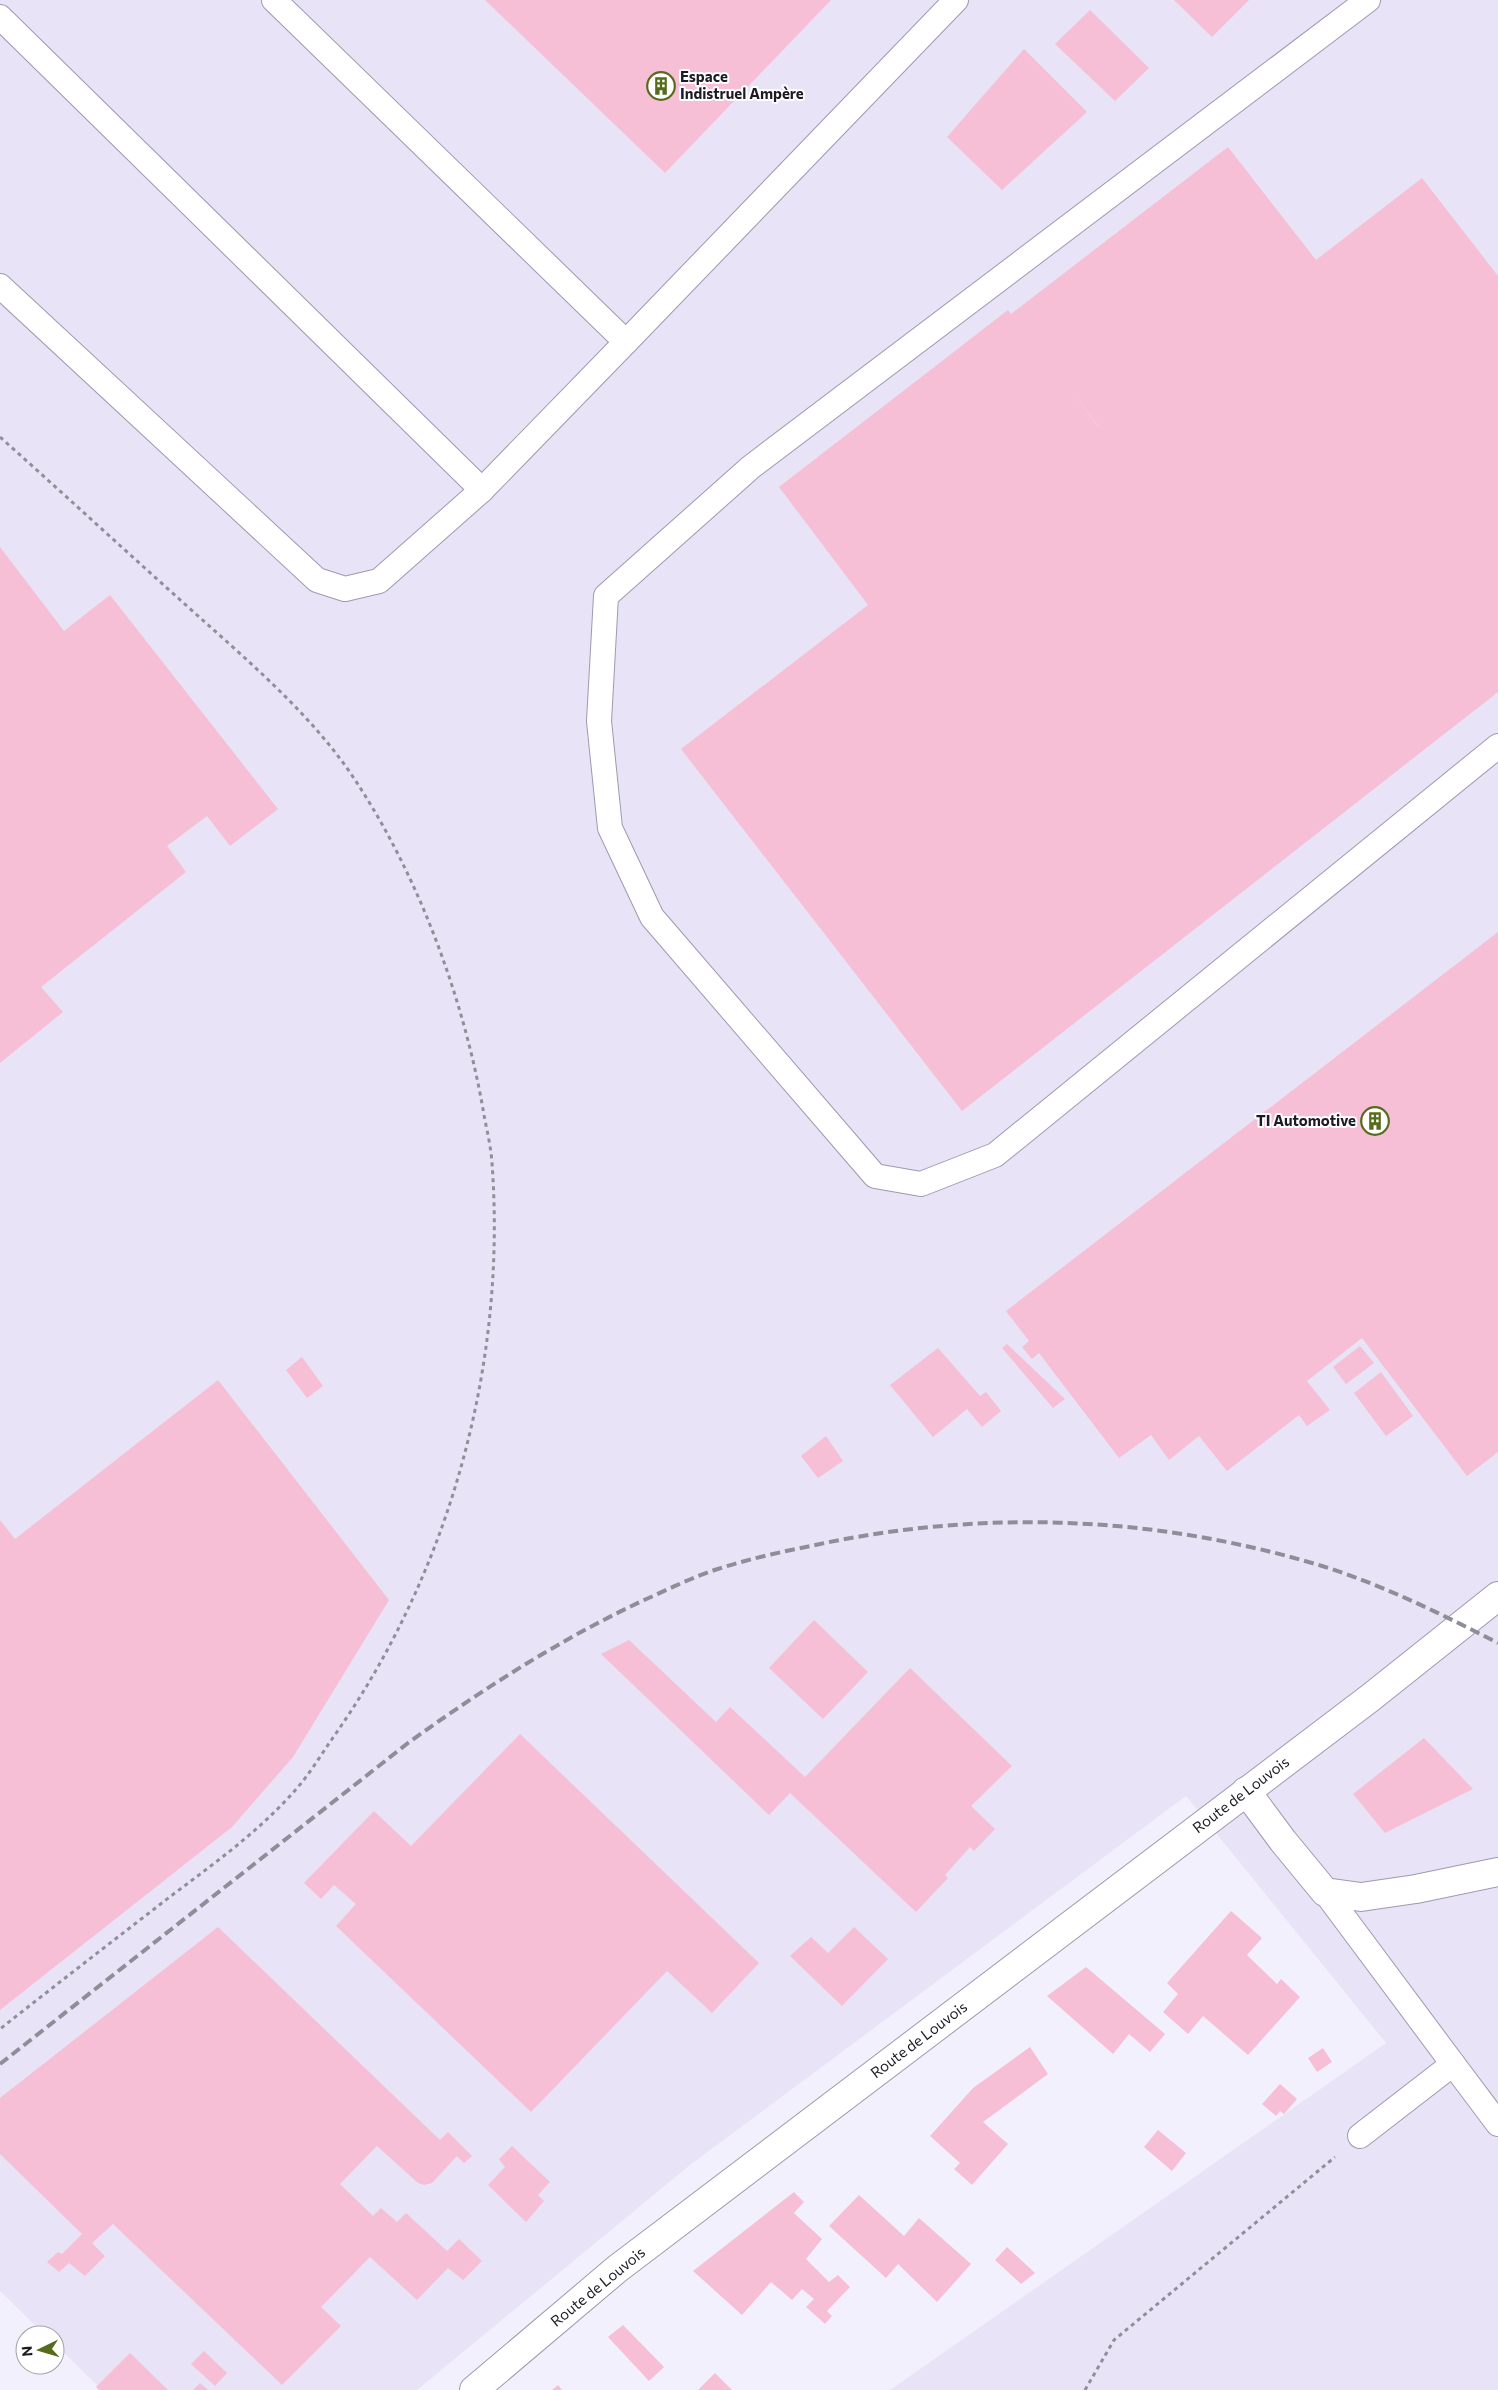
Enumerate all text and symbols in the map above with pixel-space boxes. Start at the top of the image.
place label: Espace Indistruel Ampère [680,67,804,102]
building icon: Espace Indistruel Ampère [646,71,676,101]
building icon: TI Automotive [1360,1106,1390,1136]
place label: TI Automotive [1256,1111,1356,1129]
street label: Route de Louvois [1189,1752,1292,1836]
street label: Route de Louvois [867,1997,970,2081]
street label: Route de Louvois [547,2243,648,2330]
north arrow [15,2325,65,2375]
text: N [18,2345,35,2357]

